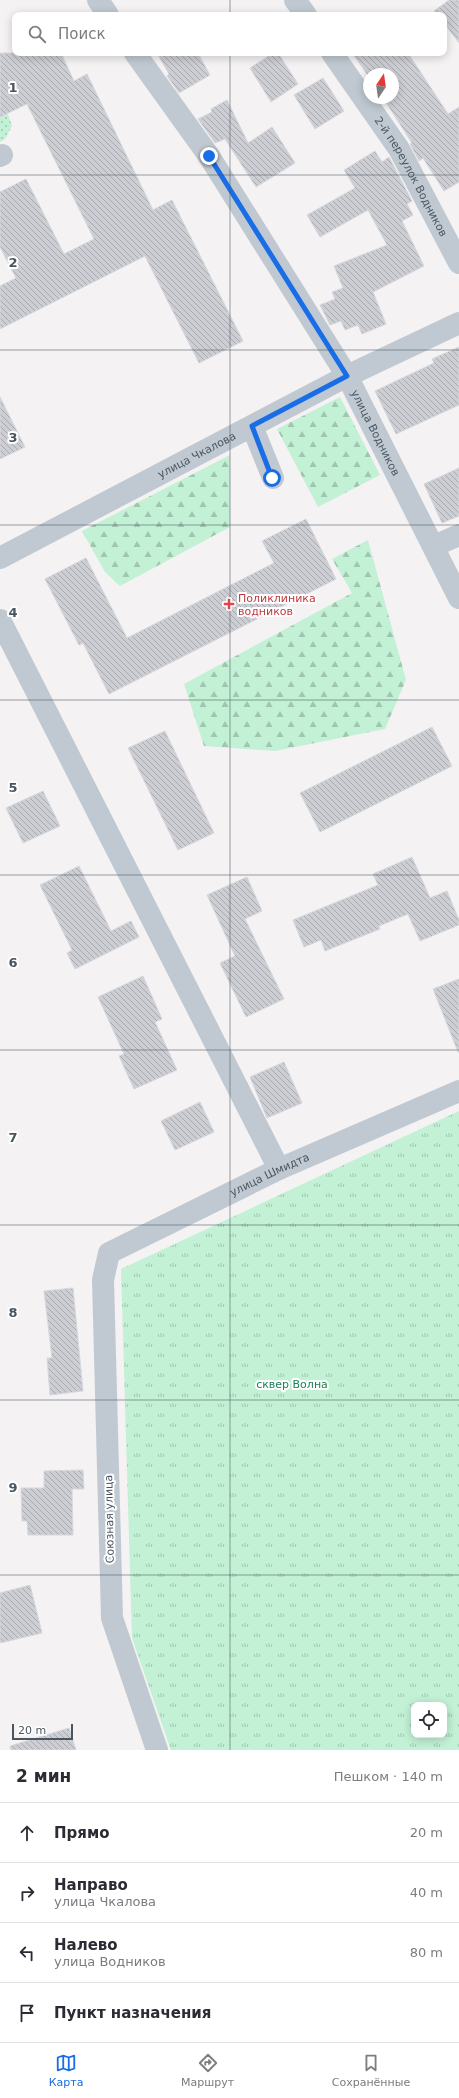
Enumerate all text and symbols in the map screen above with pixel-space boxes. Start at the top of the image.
search box [12,12,447,56]
icon: search [26,23,48,45]
text: Поиск [58,25,106,43]
north arrow [363,68,399,104]
text: 1 [8,80,18,95]
street label: 2-й переулок Водников [371,114,450,239]
route end [200,147,218,165]
text: 2 [8,255,18,270]
street label: улица Водников [348,388,402,478]
text: 3 [8,430,18,445]
street label: улица Чкалова [156,430,238,481]
route start [263,469,281,487]
place label: Поликлиника водников [238,592,316,618]
marker: Поликлиника водников [223,598,235,610]
text: 4 [8,605,18,620]
text: 5 [8,780,18,795]
text: 6 [8,955,18,970]
text: 7 [8,1130,18,1145]
street label: улица Шмидта [228,1151,311,1199]
text: 8 [8,1305,18,1320]
park label: сквер Волна [256,1378,328,1391]
street label: Союзная улица [102,1475,117,1563]
text: 9 [8,1480,18,1495]
map controls [411,1702,447,1738]
button: locate [411,1702,447,1738]
scale bar [12,1722,73,1741]
text: 20 m [18,1724,46,1737]
text: 2 мин [16,1766,71,1786]
text: Пешком · 140 m [334,1769,443,1784]
icon: ahead [16,1822,38,1844]
text: Прямо [54,1824,110,1842]
text: 20 m [410,1825,443,1840]
text: Направо [54,1876,128,1894]
icon: right [16,1882,38,1904]
text: 40 m [410,1885,443,1900]
text: улица Чкалова [54,1894,156,1909]
text: Налево [54,1936,118,1954]
icon: left [16,1942,38,1964]
text: 80 m [410,1945,443,1960]
text: улица Водников [54,1954,166,1969]
icon: arrive [16,2002,38,2024]
text: Пункт назначения [54,2004,211,2022]
tab: Карта [49,2052,83,2089]
tab: Маршрут [181,2052,234,2089]
tab: Сохранённые [332,2052,410,2089]

